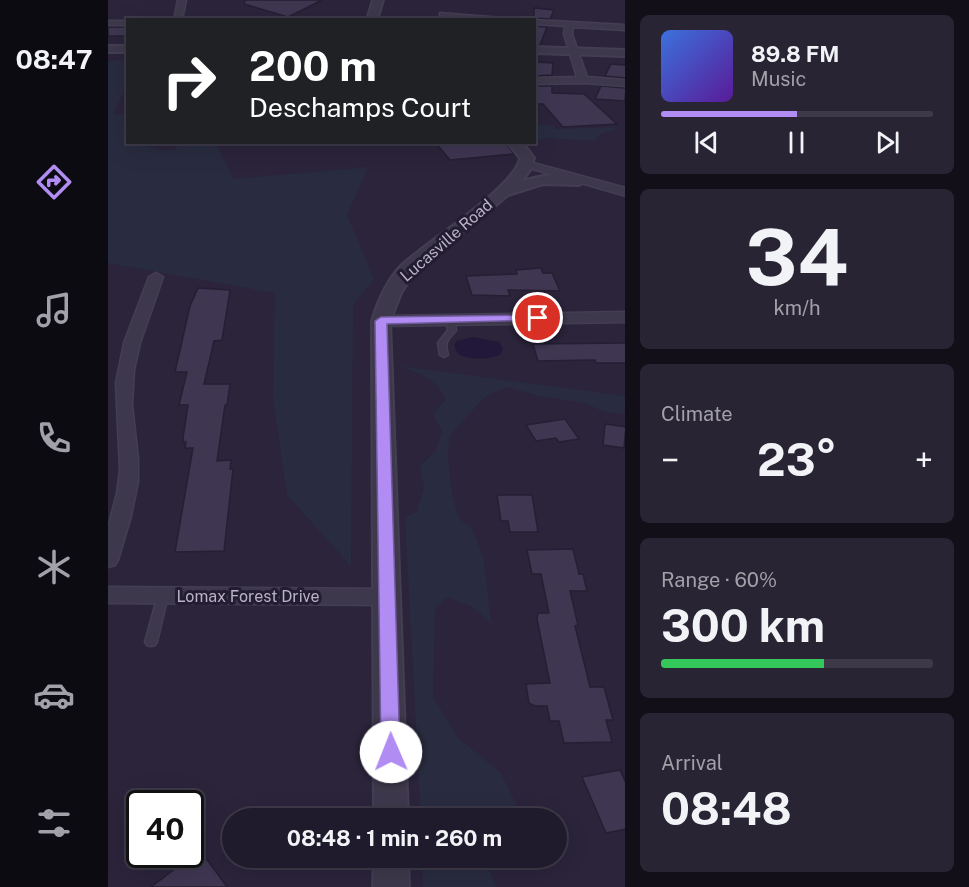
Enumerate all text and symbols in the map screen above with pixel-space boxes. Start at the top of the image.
text: 200 m [249,41,377,90]
text: 89.8 FM [751,41,840,67]
icon: right [150,42,228,120]
text: 08:47 [15,43,93,75]
text: Music [751,67,806,91]
text: Deschamps Court [249,91,471,123]
icon: previous [690,126,723,159]
icon: pause [780,126,813,159]
icon: next [871,126,904,159]
icon: directions [33,161,75,203]
street label: Lucasville Road [396,195,496,286]
text: 34 [746,211,848,303]
icon: music [33,289,75,331]
pin [512,292,563,343]
text: km/h [773,296,821,320]
icon: arrive [521,301,554,334]
text: Climate [661,402,733,426]
icon: phone [33,417,75,459]
text: 23° [757,433,837,486]
text: − [661,441,679,479]
text: + [915,441,933,479]
icon: climate [33,546,75,588]
text: Range · 60% [661,568,777,592]
street label: Lomax Forest Drive [176,587,320,606]
text: 300 km [661,599,825,652]
icon: car [33,674,75,716]
position arrow [359,720,423,784]
text: Arrival [661,751,723,775]
text: 08:48 [661,782,792,835]
speed limit sign: 40 [126,790,204,868]
icon: filters [33,802,75,844]
text: 08:48 · 1 min · 260 m [287,825,502,851]

